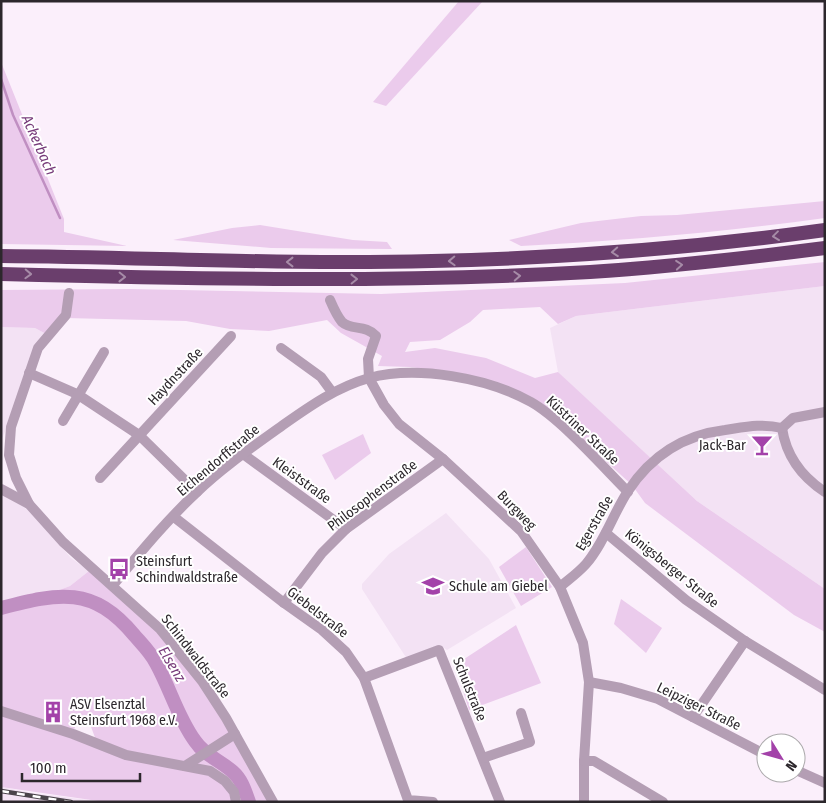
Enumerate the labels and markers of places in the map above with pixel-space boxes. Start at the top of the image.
bar icon: Jack-Bar [749,432,775,458]
place label: Jack-Bar [699,437,746,454]
place label: Steinsfurt Schindwaldstraße [136,553,238,586]
bus stop icon: Steinsfurt Schindwaldstraße [106,556,132,582]
school or university icon: Schule am Giebel [420,573,446,599]
place label: Schule am Giebel [449,578,548,595]
place label: ASV Elsenztal Steinsfurt 1968 e.V. [70,696,177,729]
building icon: ASV Elsenztal Steinsfurt 1968 e.V. [40,699,66,725]

